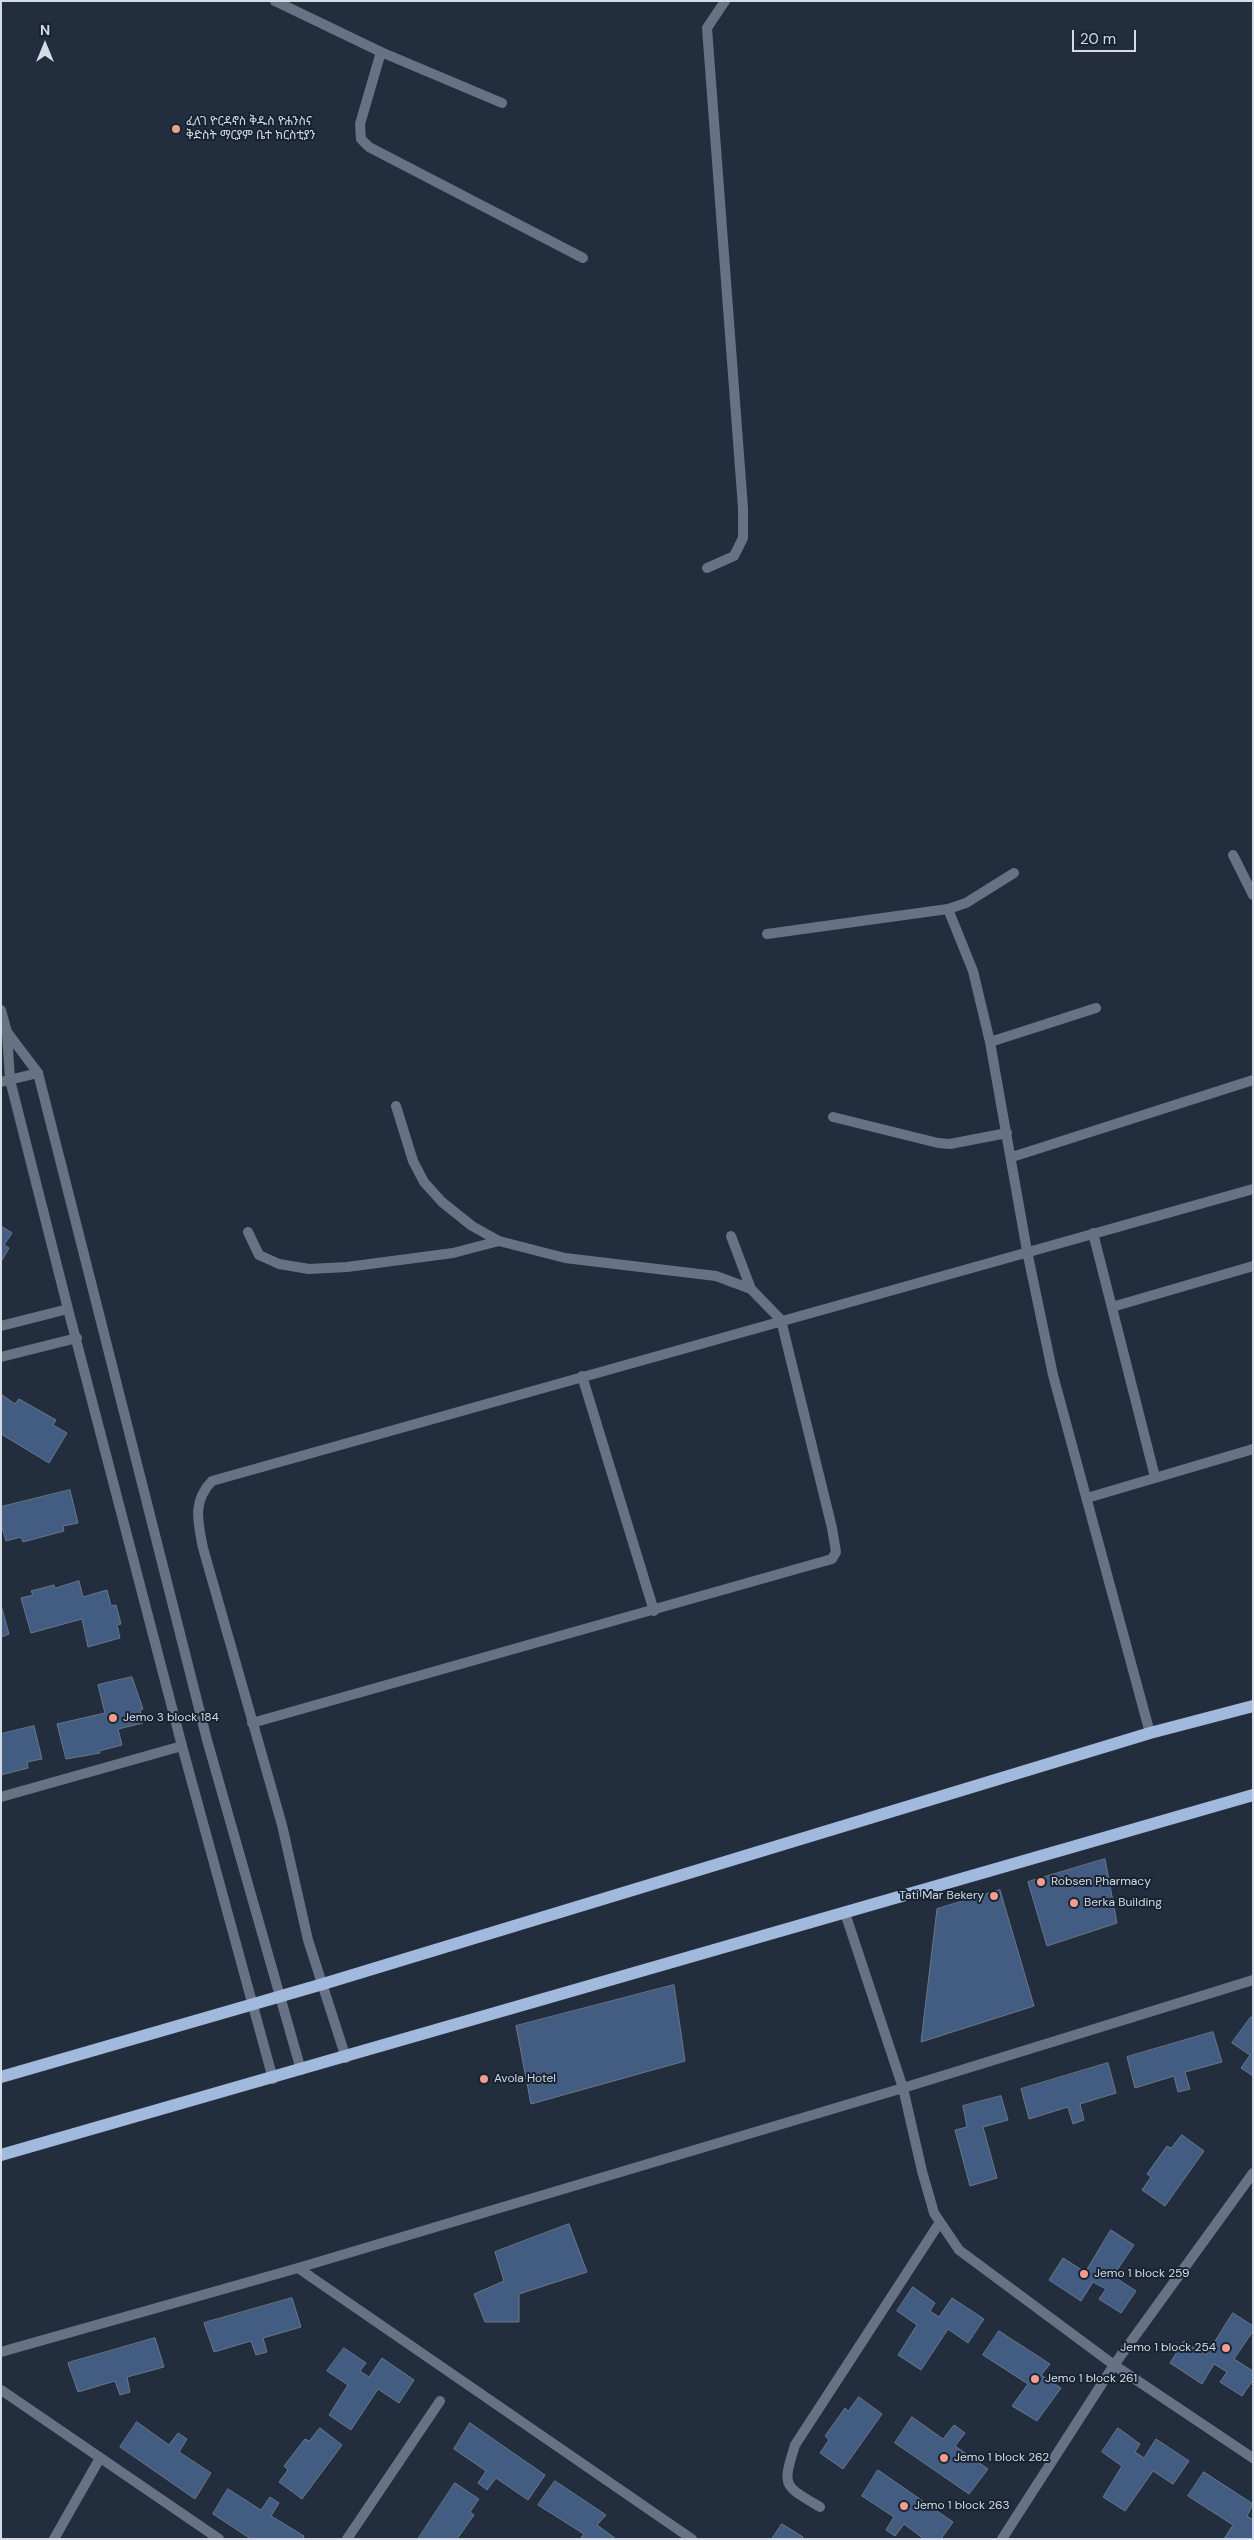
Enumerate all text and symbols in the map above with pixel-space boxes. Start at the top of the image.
north arrow [20,20,70,70]
scale bar [1074,20,1138,52]
text: N [40,21,50,39]
text: 20 m [1080,29,1116,49]
place label: ፈለገ ዮርዳኖስ ቅዱስ ዮሐንስና ቅድስት ማርያም ቤተ ክርስቲያን [186,115,315,143]
marker: ፈለገ ዮርዳኖስ ቅዱስ ዮሐንስና ቅድስት ማርያም ቤተ ክርስቲያን [170,123,182,135]
place label: Jemo 3 block 184 [123,1711,219,1725]
marker: Jemo 3 block 184 [107,1712,119,1724]
place label: Robsen Pharmacy [1051,1875,1151,1889]
marker: Robsen Pharmacy [1035,1876,1047,1888]
place label: Tati Mar Bekery [899,1889,984,1903]
marker: Tati Mar Bekery [988,1890,1000,1902]
place label: Berka Building [1084,1896,1162,1910]
marker: Berka Building [1068,1897,1080,1909]
place label: Avola Hotel [494,2072,556,2086]
marker: Avola Hotel [478,2073,490,2085]
place label: Jemo 1 block 259 [1094,2267,1190,2281]
marker: Jemo 1 block 259 [1078,2268,1090,2280]
place label: Jemo 1 block 254 [1120,2341,1216,2355]
marker: Jemo 1 block 254 [1220,2342,1232,2354]
place label: Jemo 1 block 261 [1045,2372,1137,2386]
marker: Jemo 1 block 261 [1029,2373,1041,2385]
place label: Jemo 1 block 262 [954,2451,1049,2465]
marker: Jemo 1 block 262 [938,2452,950,2464]
place label: Jemo 1 block 263 [914,2499,1010,2513]
marker: Jemo 1 block 263 [898,2500,910,2512]

